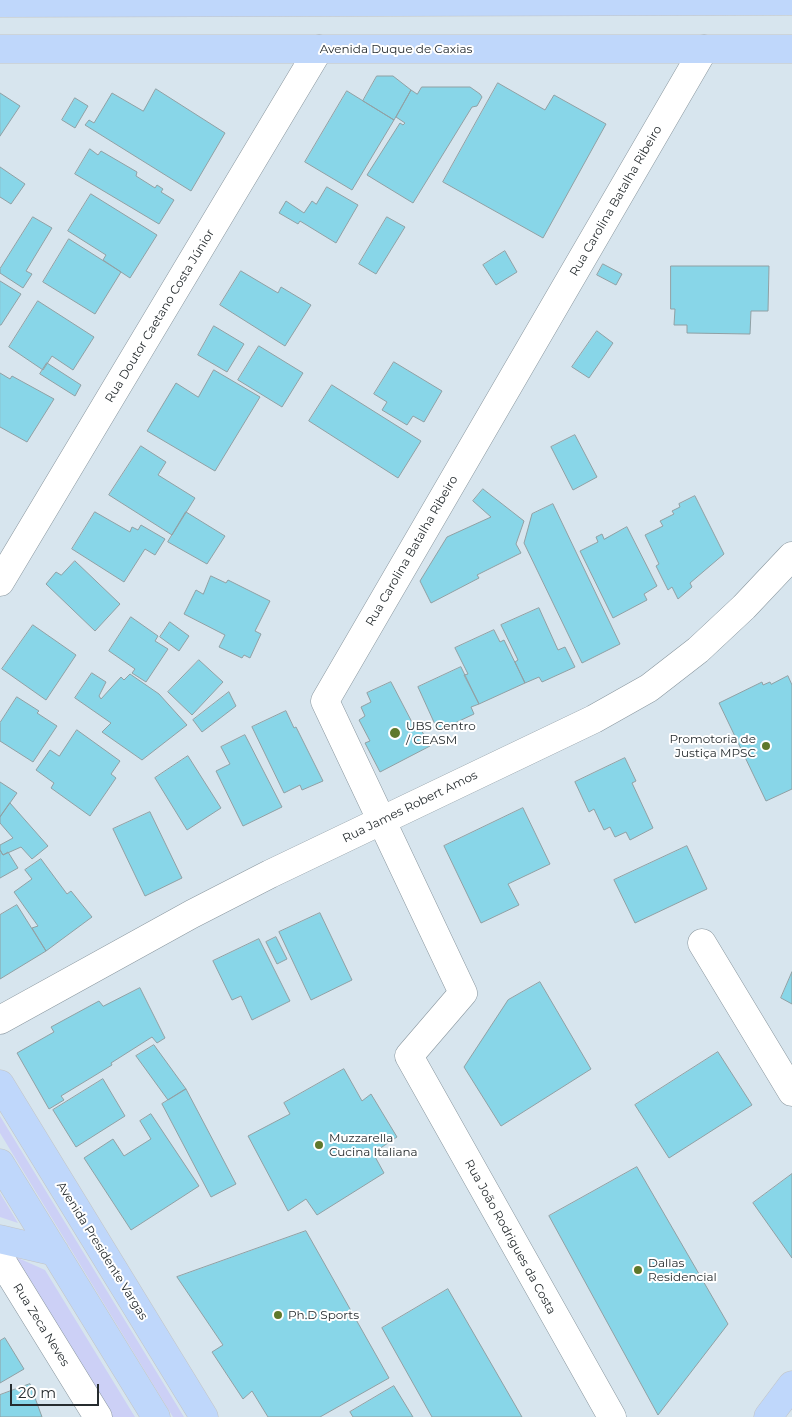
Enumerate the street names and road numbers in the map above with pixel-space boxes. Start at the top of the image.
street label: Avenida Duque de Caxias [320,42,472,56]
street label: Rua Carolina Batalha Ribeiro [567,123,665,279]
street label: Rua Doutor Caetano Costa Júnior [102,227,218,405]
street label: Rua Carolina Batalha Ribeiro [363,473,461,629]
street label: Rua James Robert Amos [340,768,480,846]
street label: Rua João Rodrigues da Costa [461,1157,559,1317]
street label: Avenida Presidente Vargas [53,1179,151,1323]
street label: Rua Zeca Neves [10,1281,72,1369]

